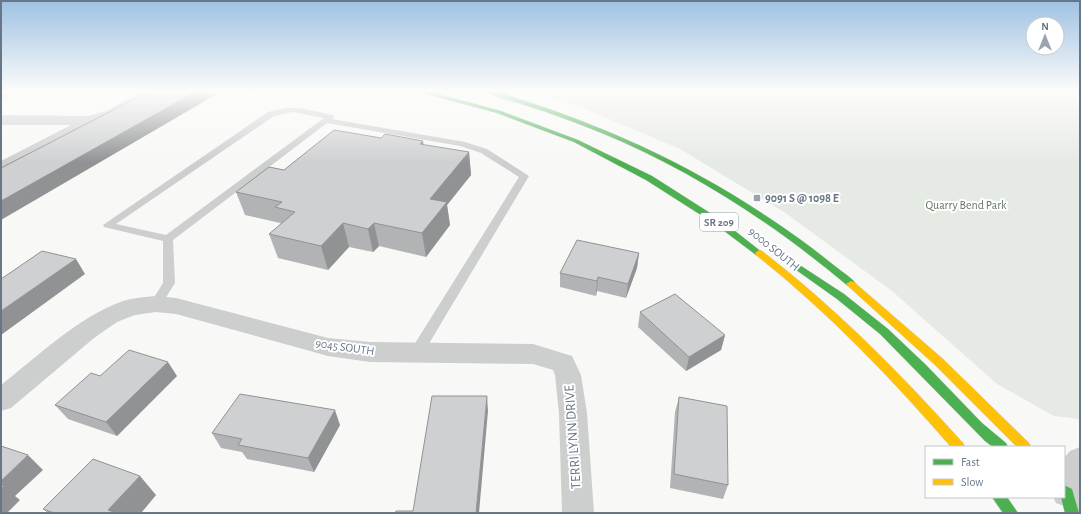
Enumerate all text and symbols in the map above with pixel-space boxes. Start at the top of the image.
north arrow [1025,16,1065,56]
text: N [1041,21,1049,32]
place label: 9091 S @ 1098 E [765,192,839,204]
marker: 9091 S @ 1098 E [752,193,762,203]
park label: Quarry Bend Park [925,199,1007,212]
road number: SR 209 [700,213,738,231]
street label: 9000 SOUTH [746,225,802,273]
street label: 9045 SOUTH [315,337,375,357]
street label: TERRI LYNN DRIVE [562,384,584,489]
legend [925,446,1065,498]
text: Fast [961,456,980,468]
text: Slow [961,476,983,488]

